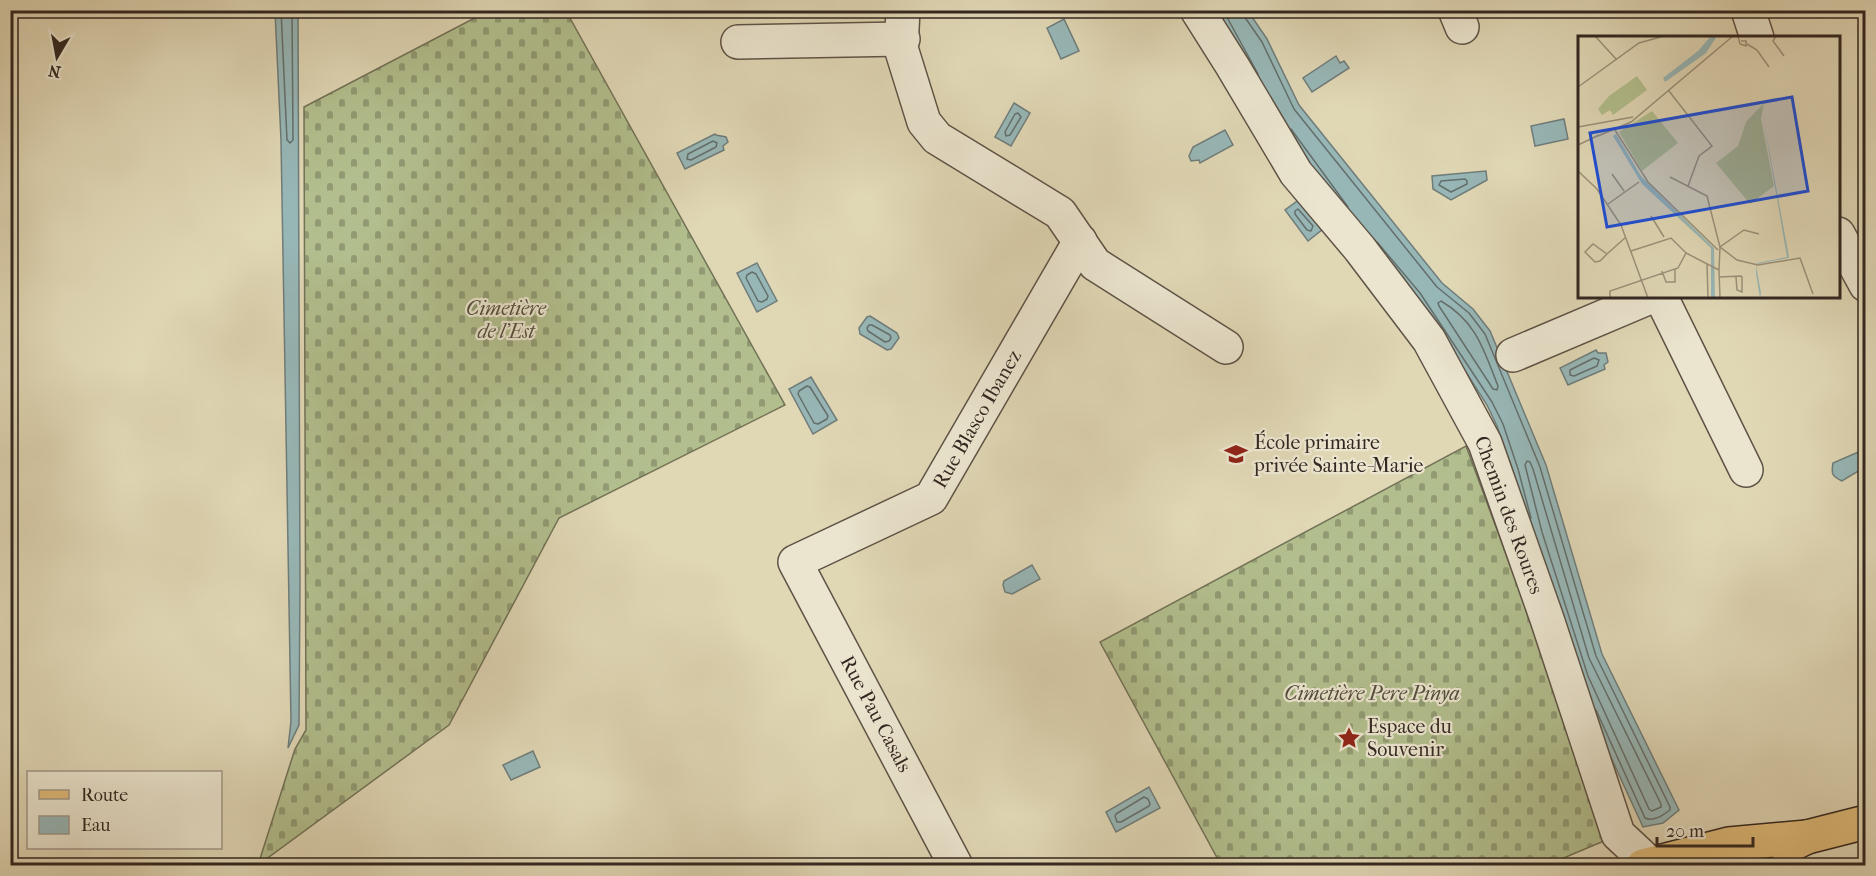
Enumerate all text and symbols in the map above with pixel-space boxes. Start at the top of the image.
north arrow [27,27,87,87]
inset map [1578,36,1840,298]
text: N [46,61,62,82]
park label: Cimetière de l'Est [466,297,547,343]
street label: Rue Blasco Ibanez [928,346,1026,492]
place label: École primaire privée Sainte-Marie [1253,430,1423,477]
street label: Chemin des Roures [1470,433,1548,597]
school or university icon: École primaire privée Sainte-Marie [1223,441,1249,467]
street label: Rue Pau Casals [836,652,916,776]
park label: Cimetière Pere Pinya [1284,682,1460,705]
place label: Espace du Souvenir [1367,715,1453,761]
place icon: Espace du Souvenir [1336,725,1362,751]
legend [27,771,222,849]
text: Route [81,785,128,806]
scale bar [1657,810,1753,848]
text: Eau [81,815,110,836]
text: 20 m [1666,821,1704,842]

